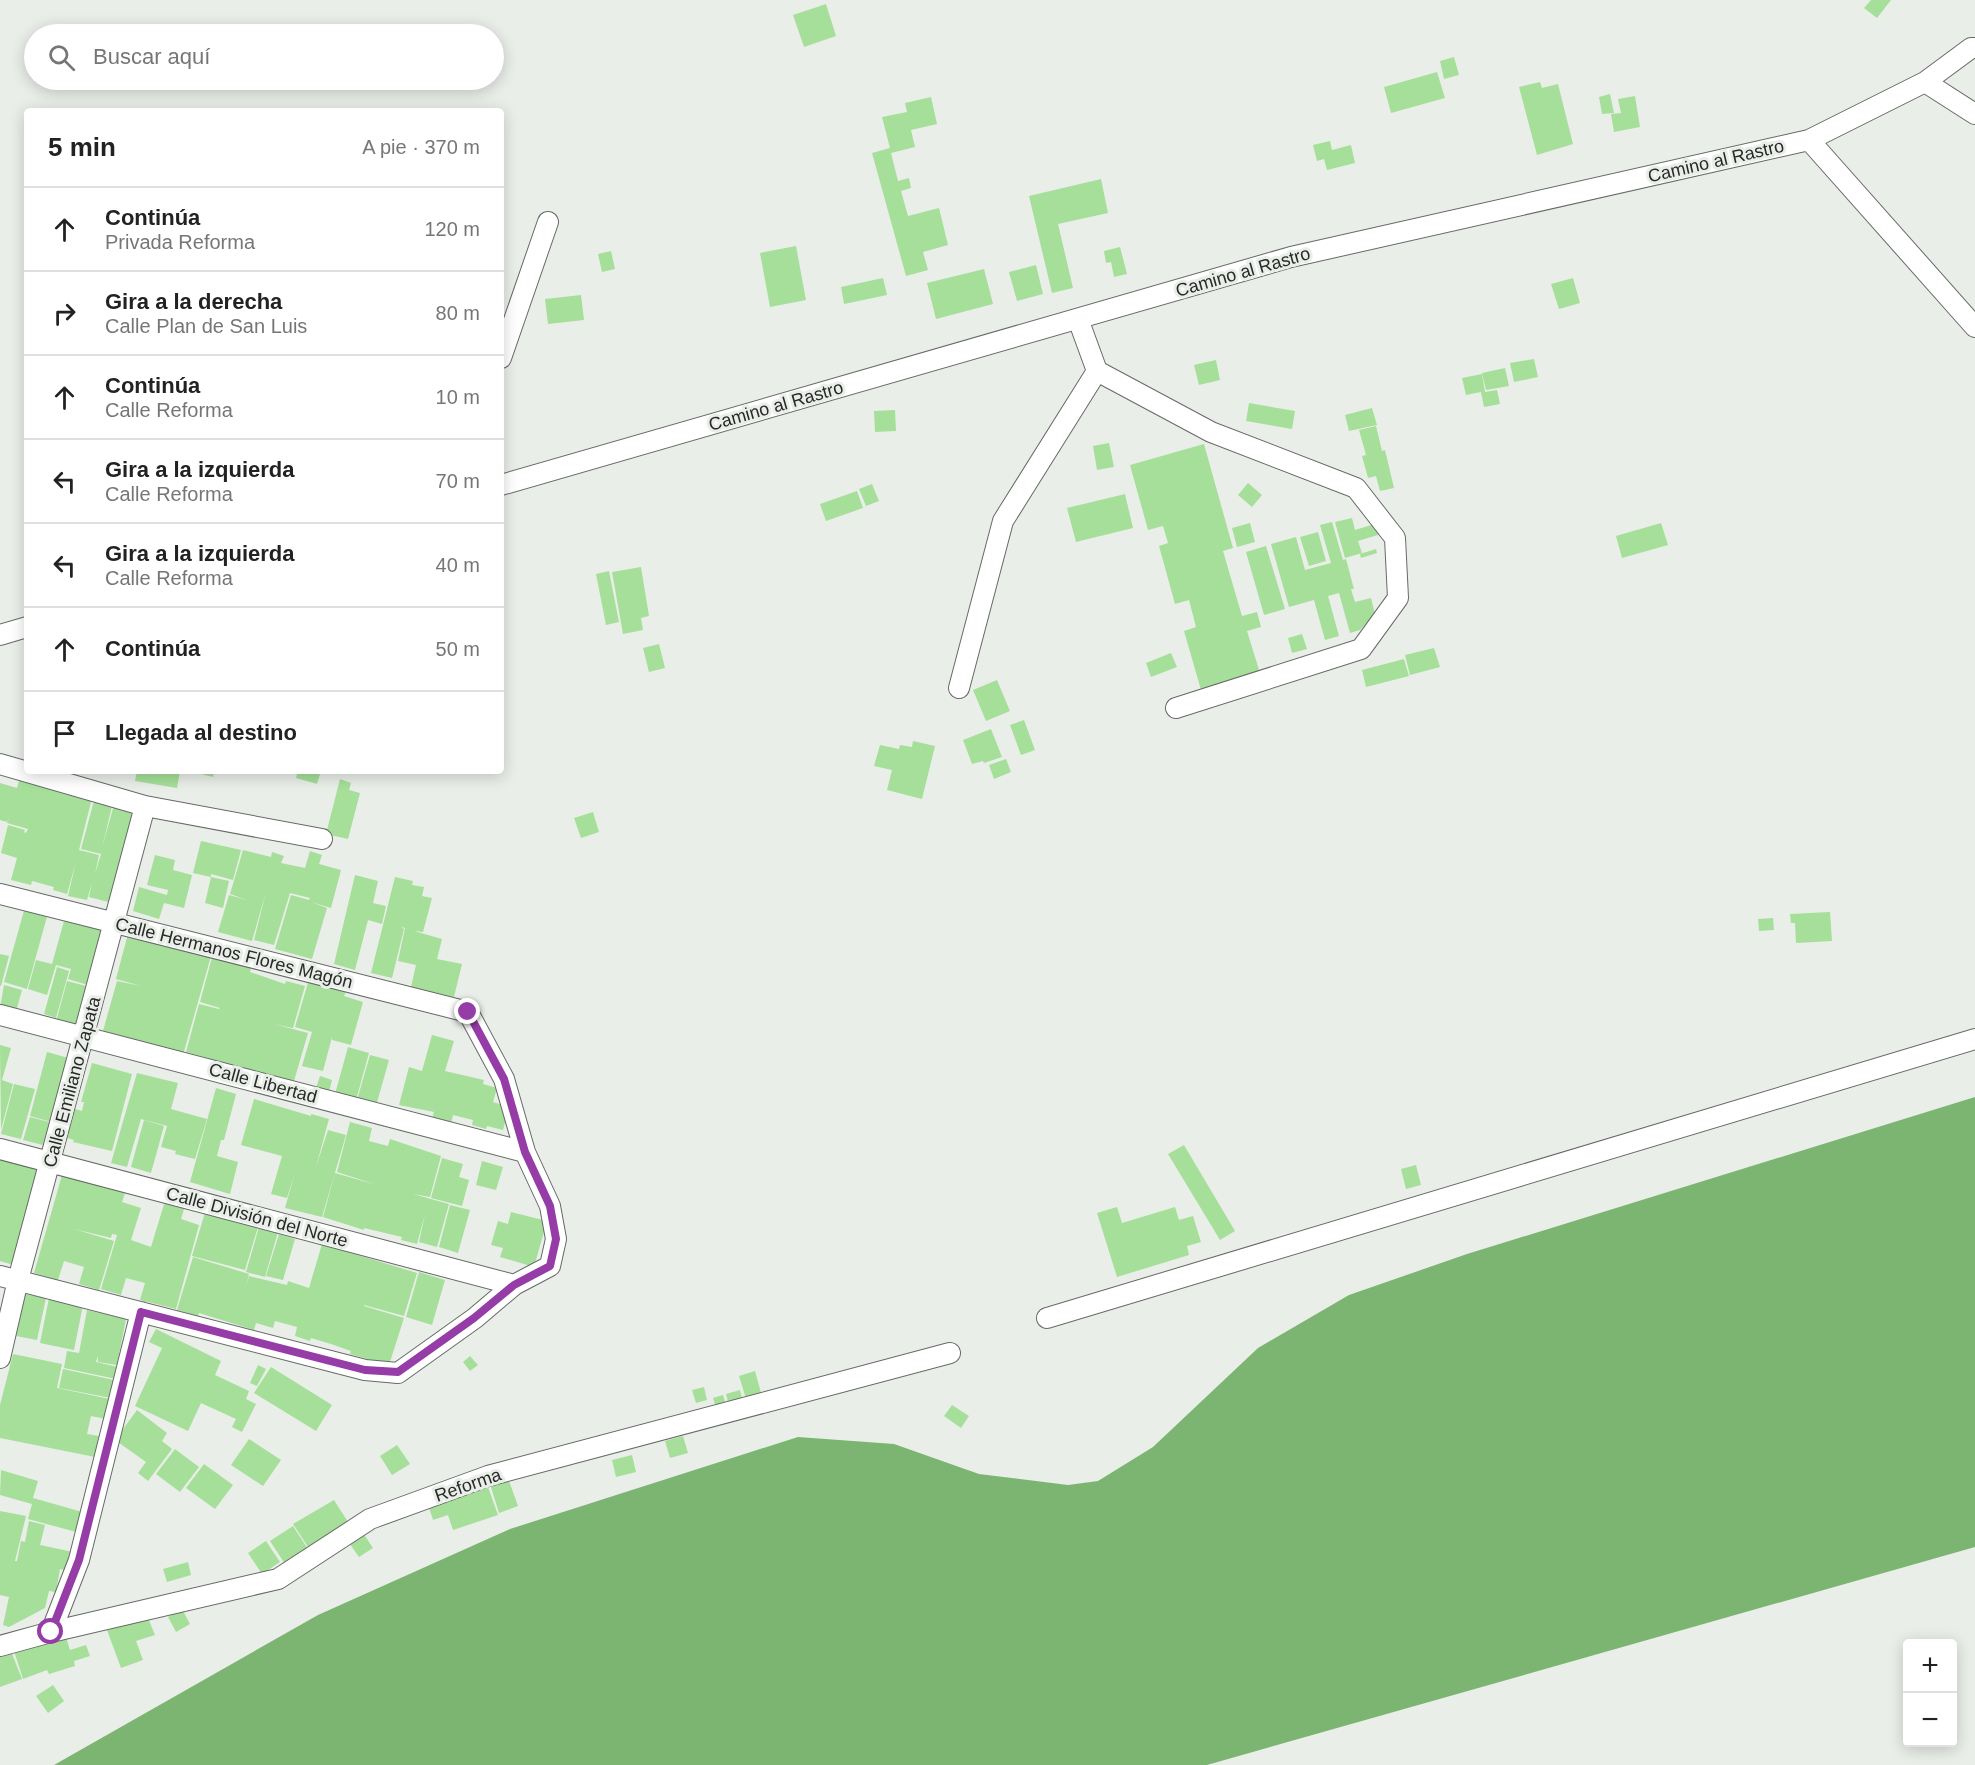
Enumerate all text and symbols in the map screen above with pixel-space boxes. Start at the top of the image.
search box [24,24,504,90]
icon: search [45,41,78,74]
text: Buscar aquí [93,44,210,69]
text: 5 min [48,132,116,162]
text: A pie · 370 m [362,136,480,158]
street label: Camino al Rastro [1646,136,1786,186]
text: Continúa [105,205,200,230]
icon: ahead [48,213,81,246]
text: 120 m [424,218,480,240]
text: Privada Reforma [105,231,255,253]
street label: Camino al Rastro [1173,243,1313,301]
text: Gira a la derecha [105,289,282,314]
icon: right [48,297,81,330]
text: 80 m [436,302,480,324]
text: Calle Plan de San Luis [105,315,307,337]
text: Continúa [105,373,200,398]
street label: Camino al Rastro [706,377,846,435]
icon: ahead [48,381,81,414]
text: 10 m [436,386,480,408]
text: Calle Reforma [105,399,233,421]
text: Gira a la izquierda [105,457,295,482]
icon: left [48,465,81,498]
text: 70 m [436,470,480,492]
text: Calle Reforma [105,483,233,505]
text: Gira a la izquierda [105,541,295,566]
icon: left [48,549,81,582]
text: 40 m [436,554,480,576]
text: Calle Reforma [105,567,233,589]
icon: ahead [48,633,81,666]
text: Continúa [105,636,200,661]
text: 50 m [436,638,480,660]
icon: arrive [48,717,81,750]
text: Llegada al destino [105,720,297,745]
street label: Calle Hermanos Flores Magón [113,914,355,992]
street label: Calle Emiliano Zapata [40,993,105,1170]
route end [454,998,480,1024]
street label: Calle Libertad [207,1059,319,1107]
street label: Calle División del Norte [164,1183,350,1251]
street label: Reforma [432,1464,505,1506]
route start [37,1618,63,1644]
map controls [1903,1639,1957,1747]
button: + [1903,1639,1957,1693]
button: − [1903,1693,1957,1747]

